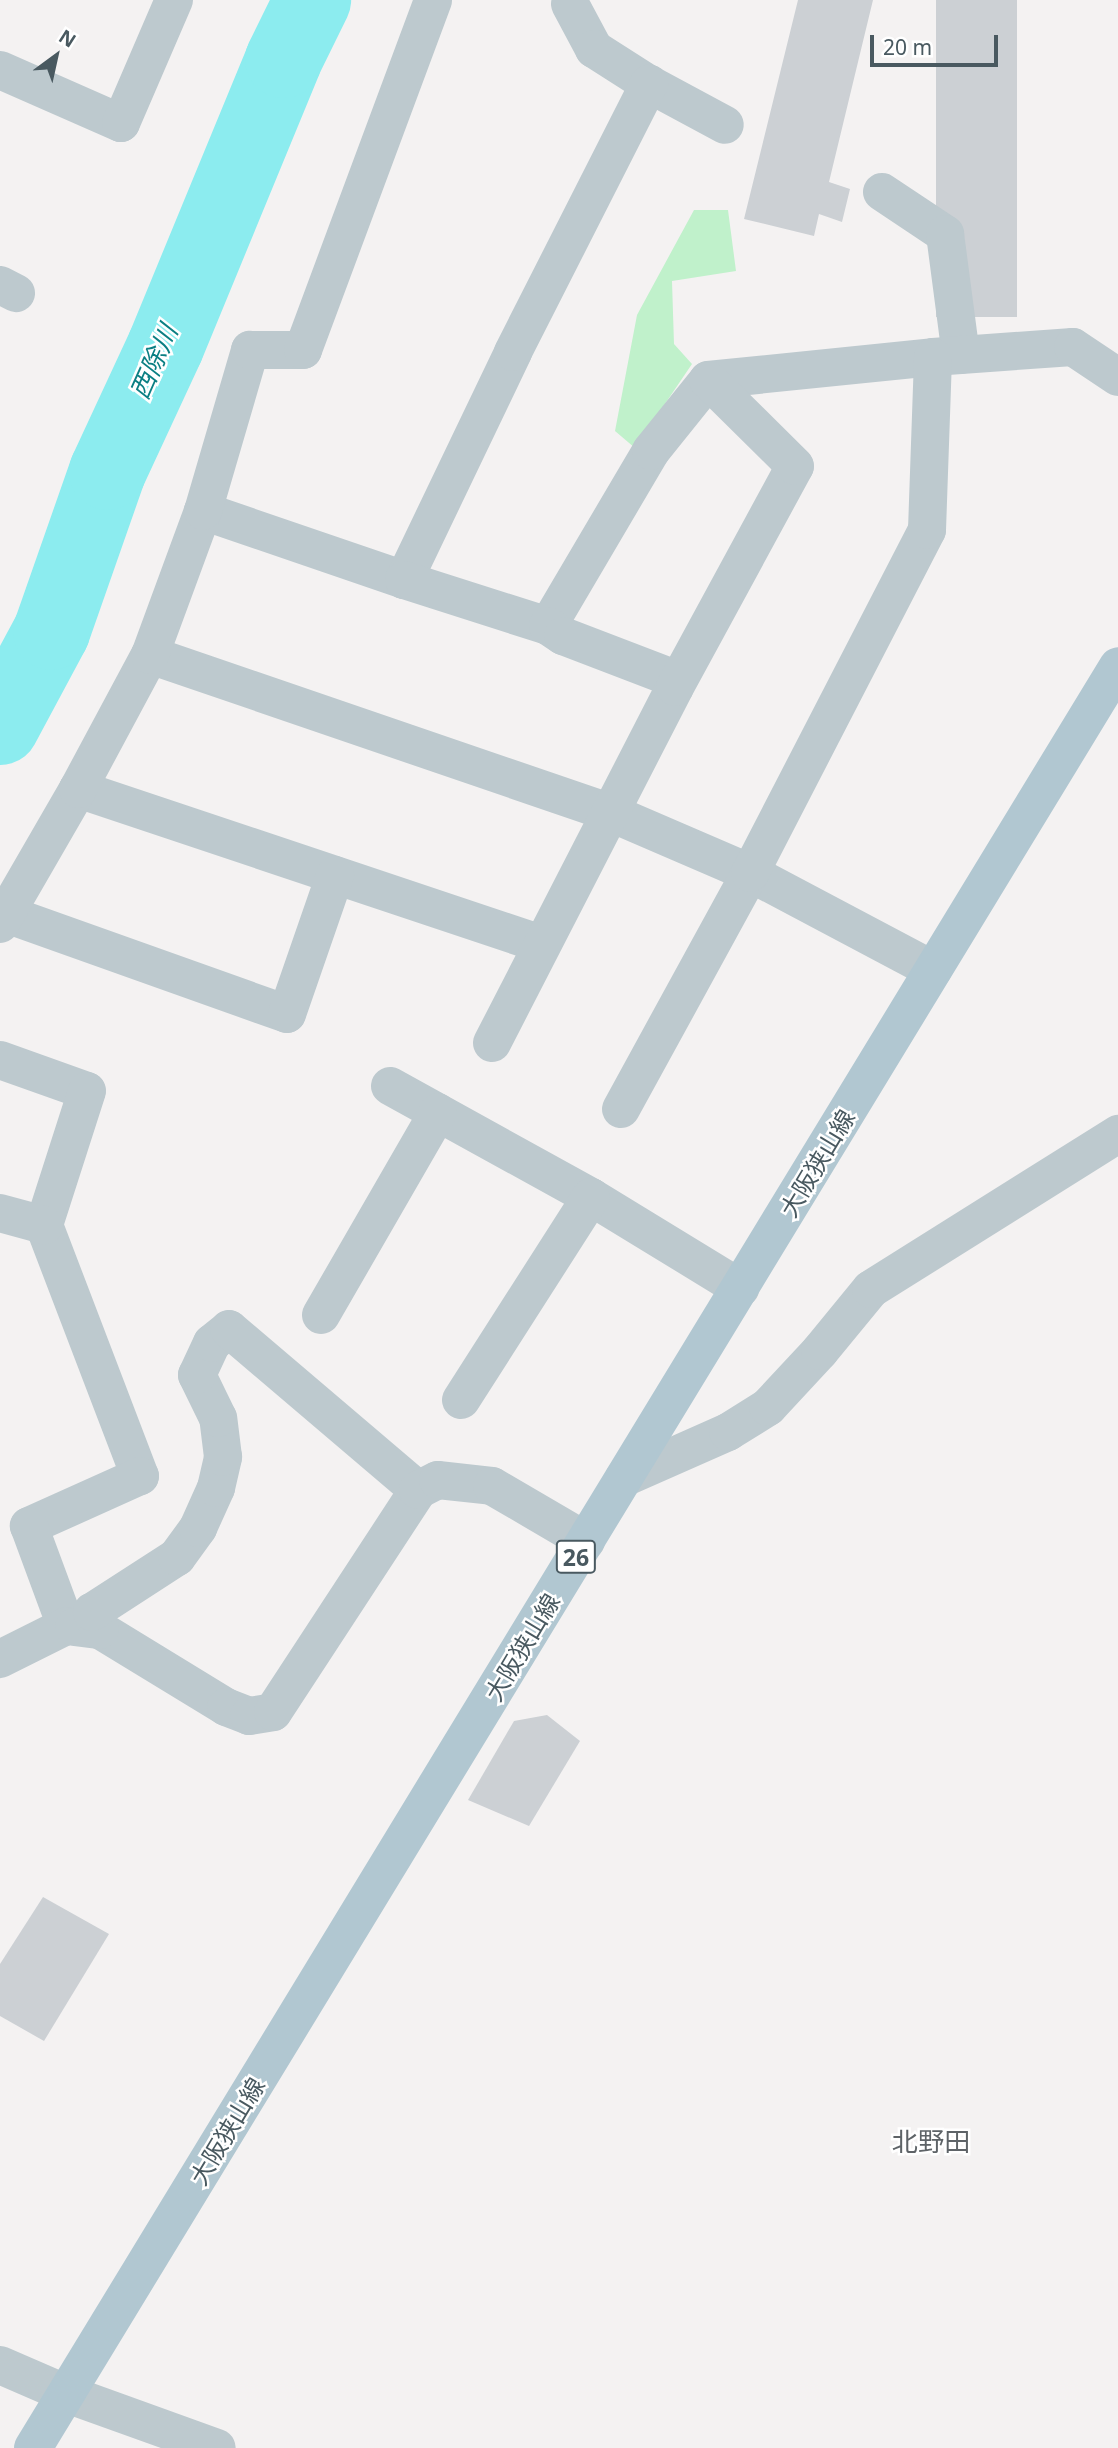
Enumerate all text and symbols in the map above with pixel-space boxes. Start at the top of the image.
north arrow [21,21,91,91]
scale bar [873,21,1001,65]
text: N [54,23,81,53]
text: 20 m [883,33,932,61]
water label: 西除川 [124,320,184,404]
street label: 大阪狭山線 [774,1104,860,1222]
road number: 26 [555,1538,597,1576]
street label: 大阪狭山線 [479,1588,565,1706]
street label: 大阪狭山線 [184,2072,270,2190]
district label: 北野田 [892,2126,970,2158]

